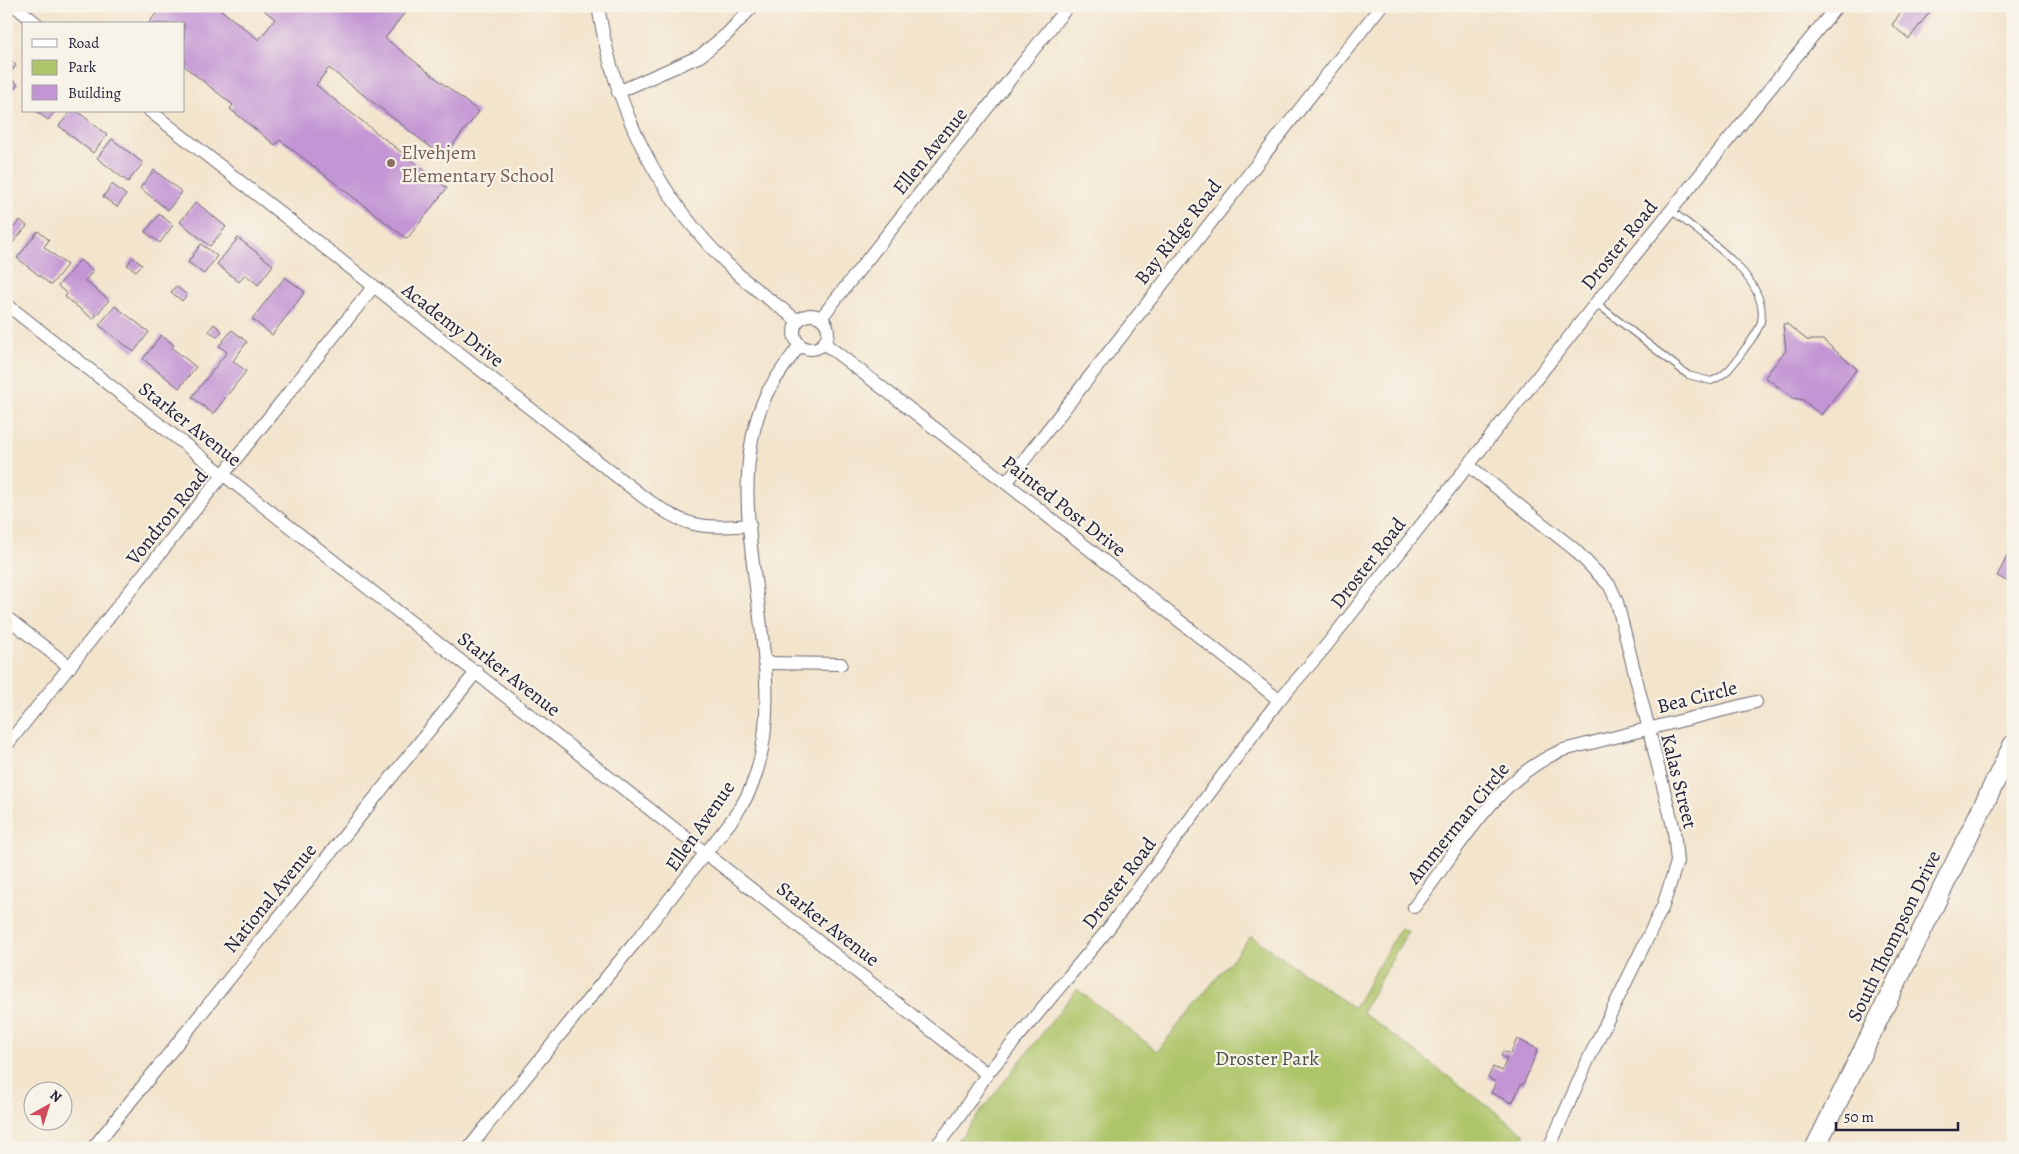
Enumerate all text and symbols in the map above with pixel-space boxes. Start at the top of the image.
legend [22,22,185,112]
text: Road [68,33,100,53]
text: Park [68,57,97,77]
text: Building [68,83,121,103]
street label: Ellen Avenue [886,102,974,200]
place label: Elvehjem Elementary School [401,139,554,189]
marker: Elvehjem Elementary School [385,157,397,169]
street label: Bay Ridge Road [1128,174,1228,290]
street label: Droster Road [1574,194,1664,296]
street label: Academy Drive [396,276,510,373]
street label: Starker Avenue [133,375,247,473]
street label: Painted Post Drive [996,449,1132,563]
street label: Vondron Road [119,463,214,571]
street label: Droster Road [1324,512,1412,614]
street label: Starker Avenue [452,625,566,723]
street label: Bea Circle [1654,674,1740,720]
street label: Kalas Street [1654,731,1704,832]
street label: Ammerman Circle [1400,756,1516,890]
street label: Ellen Avenue [659,775,741,877]
street label: Droster Road [1076,831,1163,934]
street label: National Avenue [217,837,323,959]
street label: South Thompson Drive [1841,846,1947,1026]
street label: Starker Avenue [771,875,885,973]
park label: Droster Park [1215,1045,1319,1072]
north arrow [22,1082,72,1132]
text: N [46,1086,66,1107]
scale bar [1836,1099,1959,1131]
text: 50 m [1844,1107,1874,1127]

